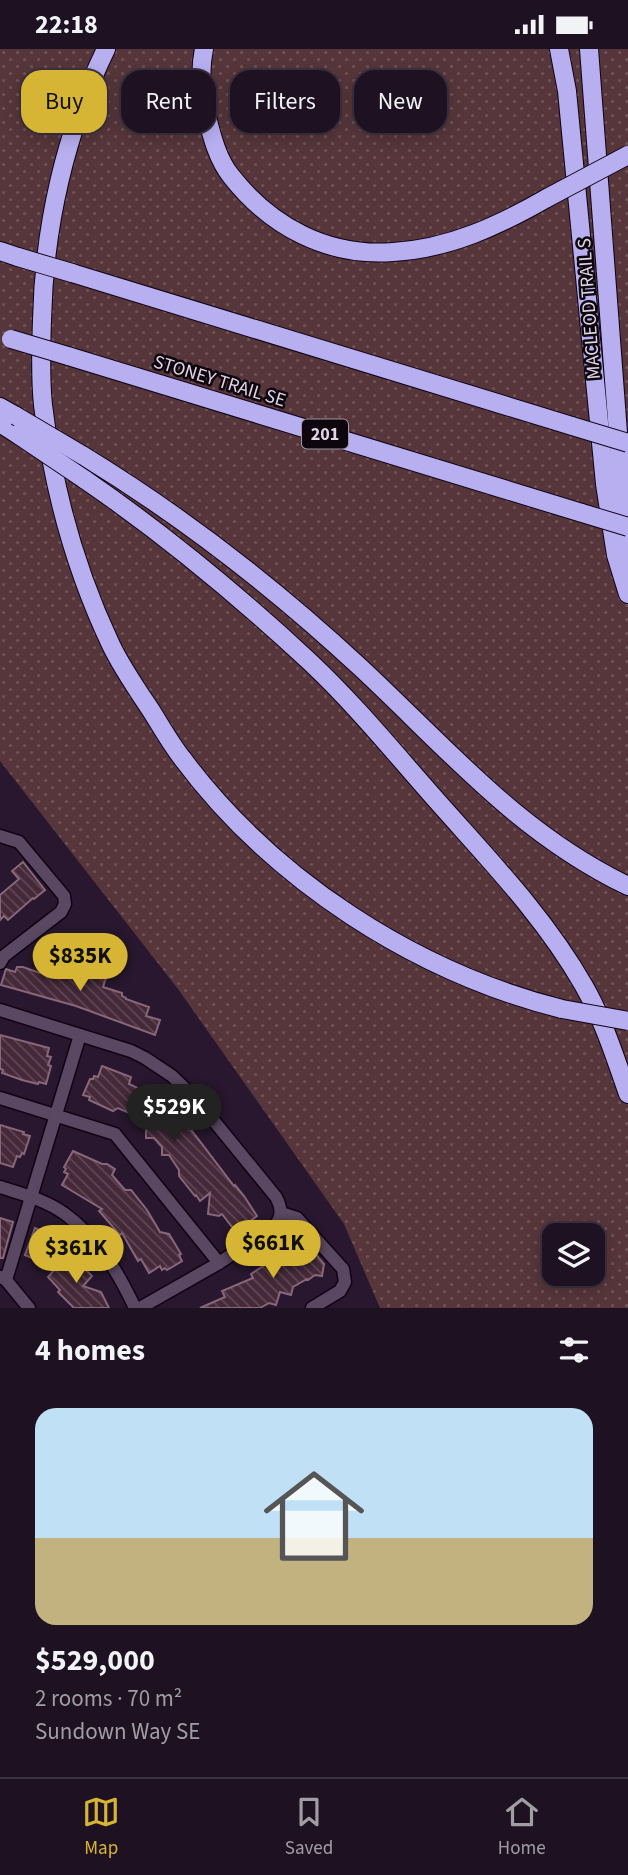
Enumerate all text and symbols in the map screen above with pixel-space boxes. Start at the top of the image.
text: 22:18 [35,6,98,43]
chip: Buy [21,70,107,133]
chip: Rent [121,70,216,133]
chip: Filters [230,70,340,133]
chip: New [354,70,447,133]
street label: MACLEOD TRAIL S [571,237,608,380]
street label: STONEY TRAIL SE [150,349,289,414]
road number: 201 [302,419,348,449]
pin: $835K [31,933,129,993]
text: $835K [49,939,111,972]
pin: $529K [125,1085,223,1144]
text: $529K [143,1090,205,1123]
pin: $661K [224,1221,322,1280]
map controls [542,1223,605,1286]
button: layers [542,1223,605,1286]
pin: $361K [27,1225,125,1285]
text: $661K [242,1226,304,1259]
text: $361K [45,1231,107,1264]
text: 4 homes [35,1329,145,1372]
icon: filters [555,1331,593,1369]
icon: home [251,1453,377,1579]
text: $529,000 [35,1639,155,1682]
text: 2 rooms · 70 m² [35,1682,182,1715]
text: Sundown Way SE [35,1715,200,1748]
tab: Map [82,1793,120,1862]
tab: Saved [285,1793,333,1862]
tab: Home [498,1793,546,1862]

